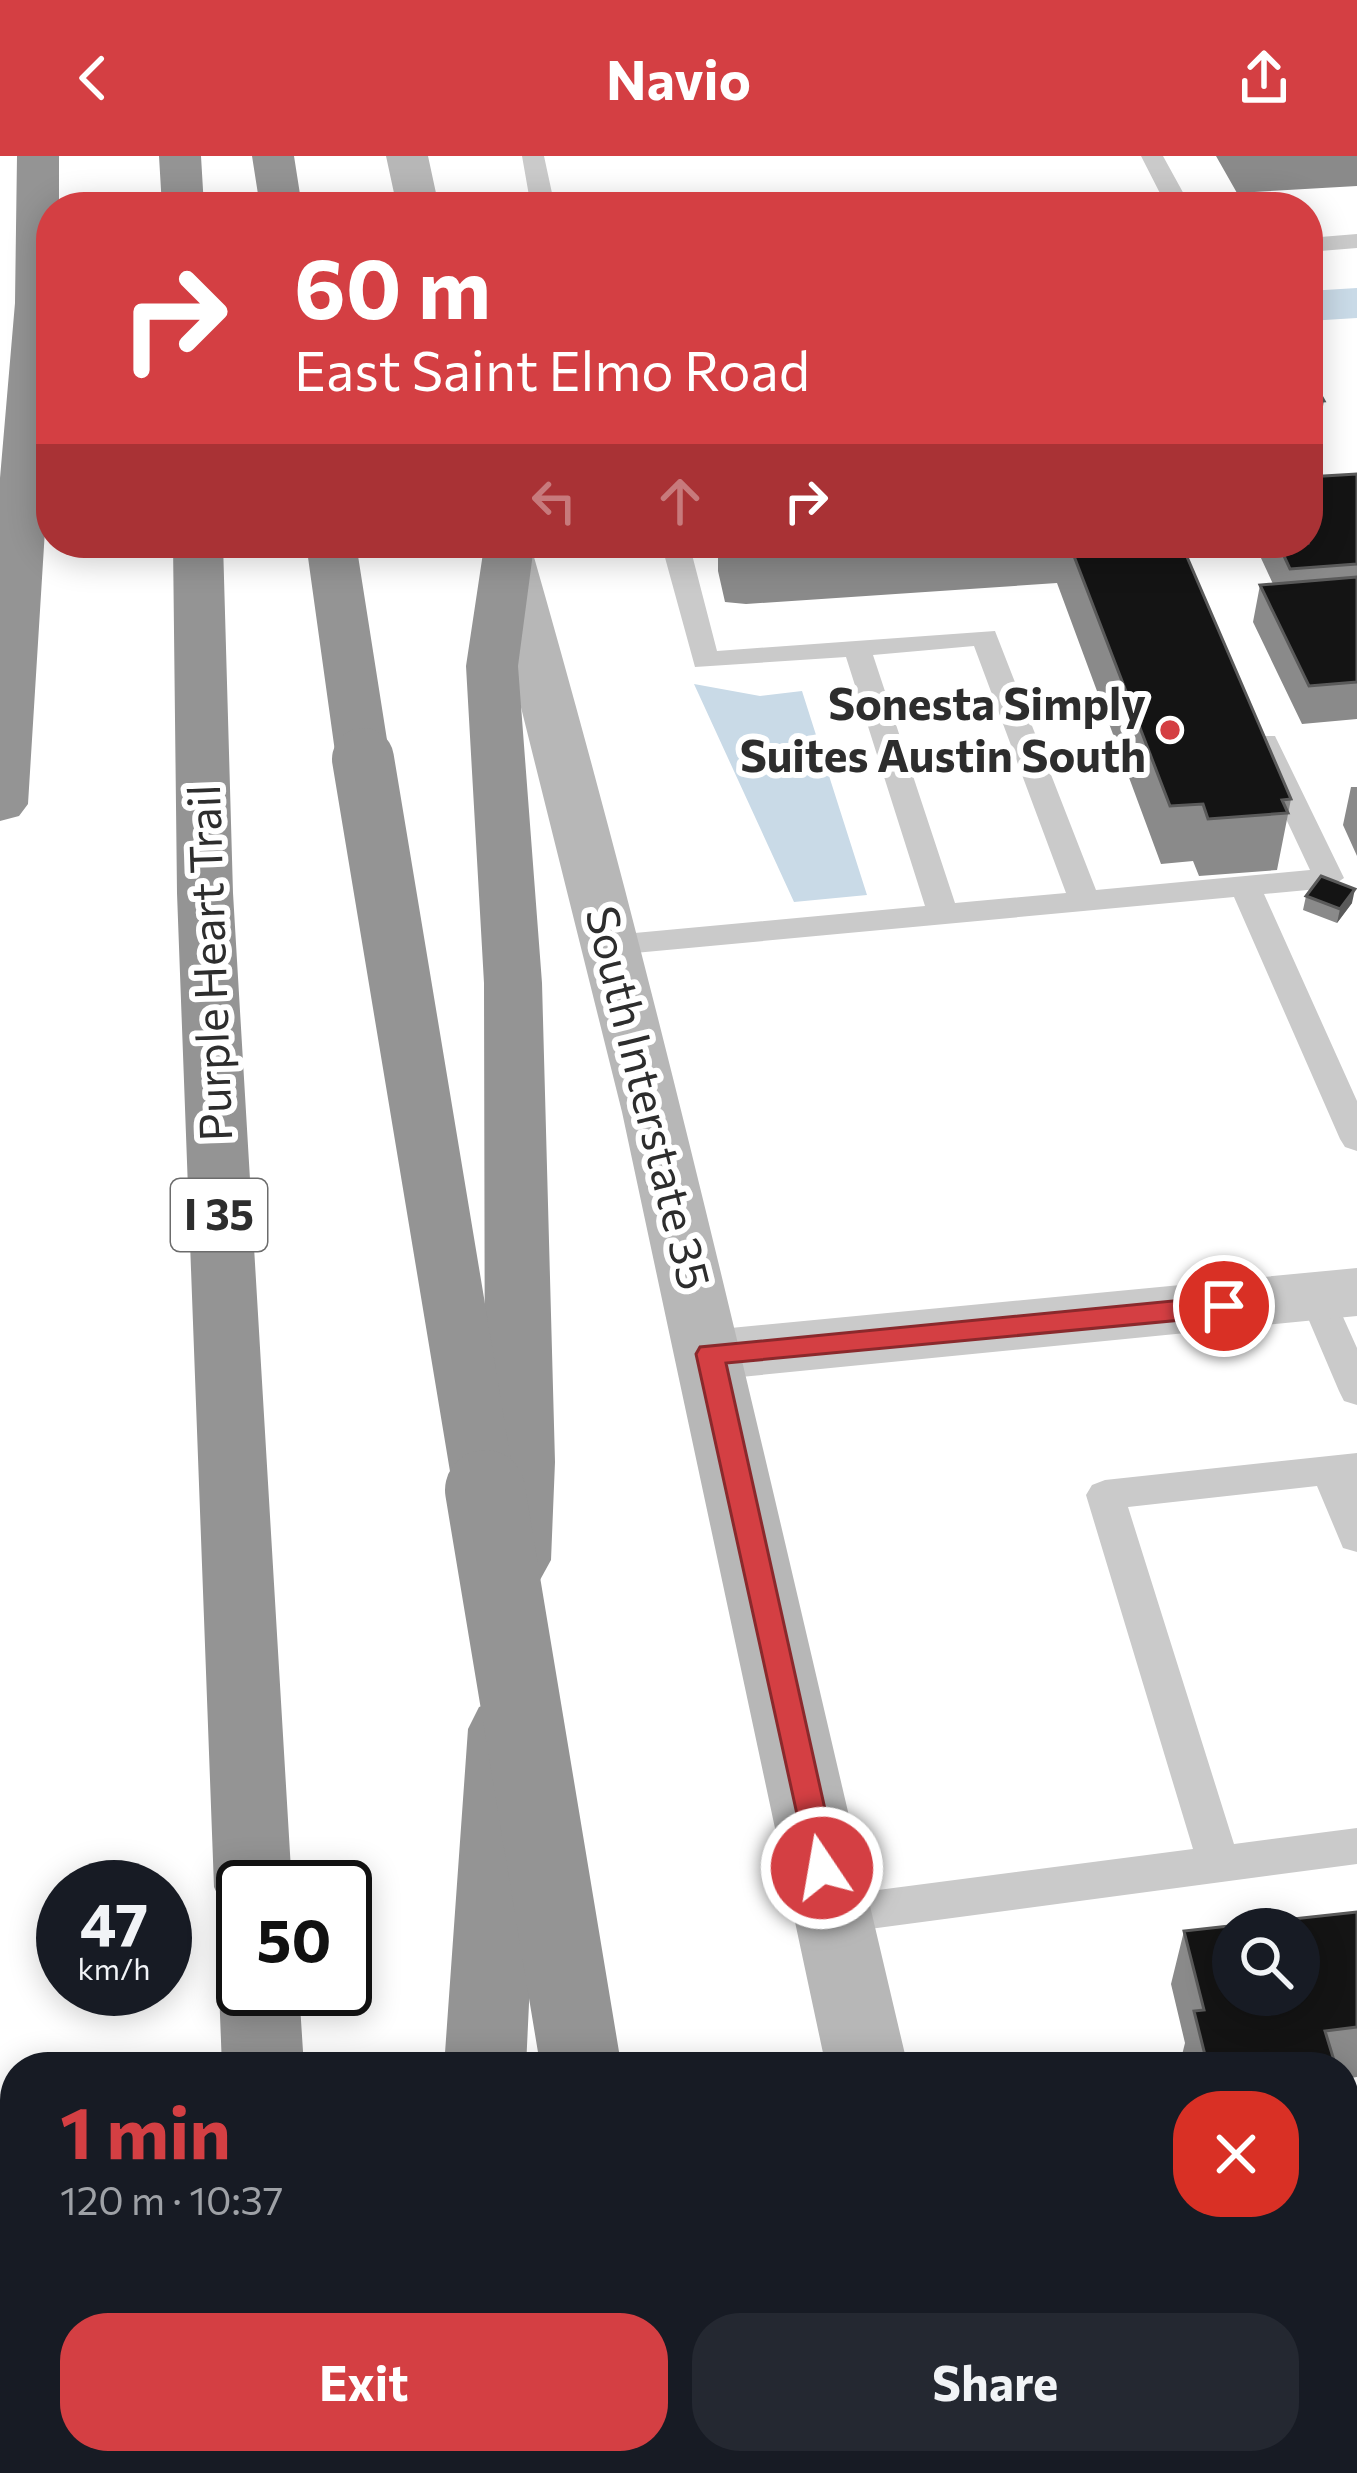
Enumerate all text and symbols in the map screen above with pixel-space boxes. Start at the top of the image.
icon: back [60,45,126,111]
text: Navio [606,45,751,111]
icon: share [1231,45,1297,111]
text: 60 m [294,234,491,336]
icon: right [96,240,252,396]
text: East Saint Elmo Road [294,336,810,402]
icon: left [521,468,587,534]
icon: ahead [647,468,713,534]
icon: right [773,468,839,534]
place label: Sonesta Simply Suites Austin South [740,674,1146,781]
marker: Sonesta Simply Suites Austin South [1157,717,1183,743]
street label: Purple Heart Trail [174,784,241,1142]
street label: South Interstate 35 [576,900,725,1295]
road number: I 35 [171,1179,267,1251]
pin [1173,1255,1275,1357]
icon: arrive [1191,1273,1257,1339]
position arrow [759,1805,885,1931]
speed limit sign: 50 [216,1860,372,2016]
text: 47 [80,1886,148,1959]
map controls [1212,1908,1320,2016]
button: search [1212,1908,1320,2016]
text: km/h [78,1949,150,1986]
text: 1 min [60,2086,231,2174]
button: close [1173,2091,1299,2217]
text: 120 m · 10:37 [60,2175,283,2223]
button: Exit [60,2313,668,2451]
button: Share [692,2313,1299,2451]

